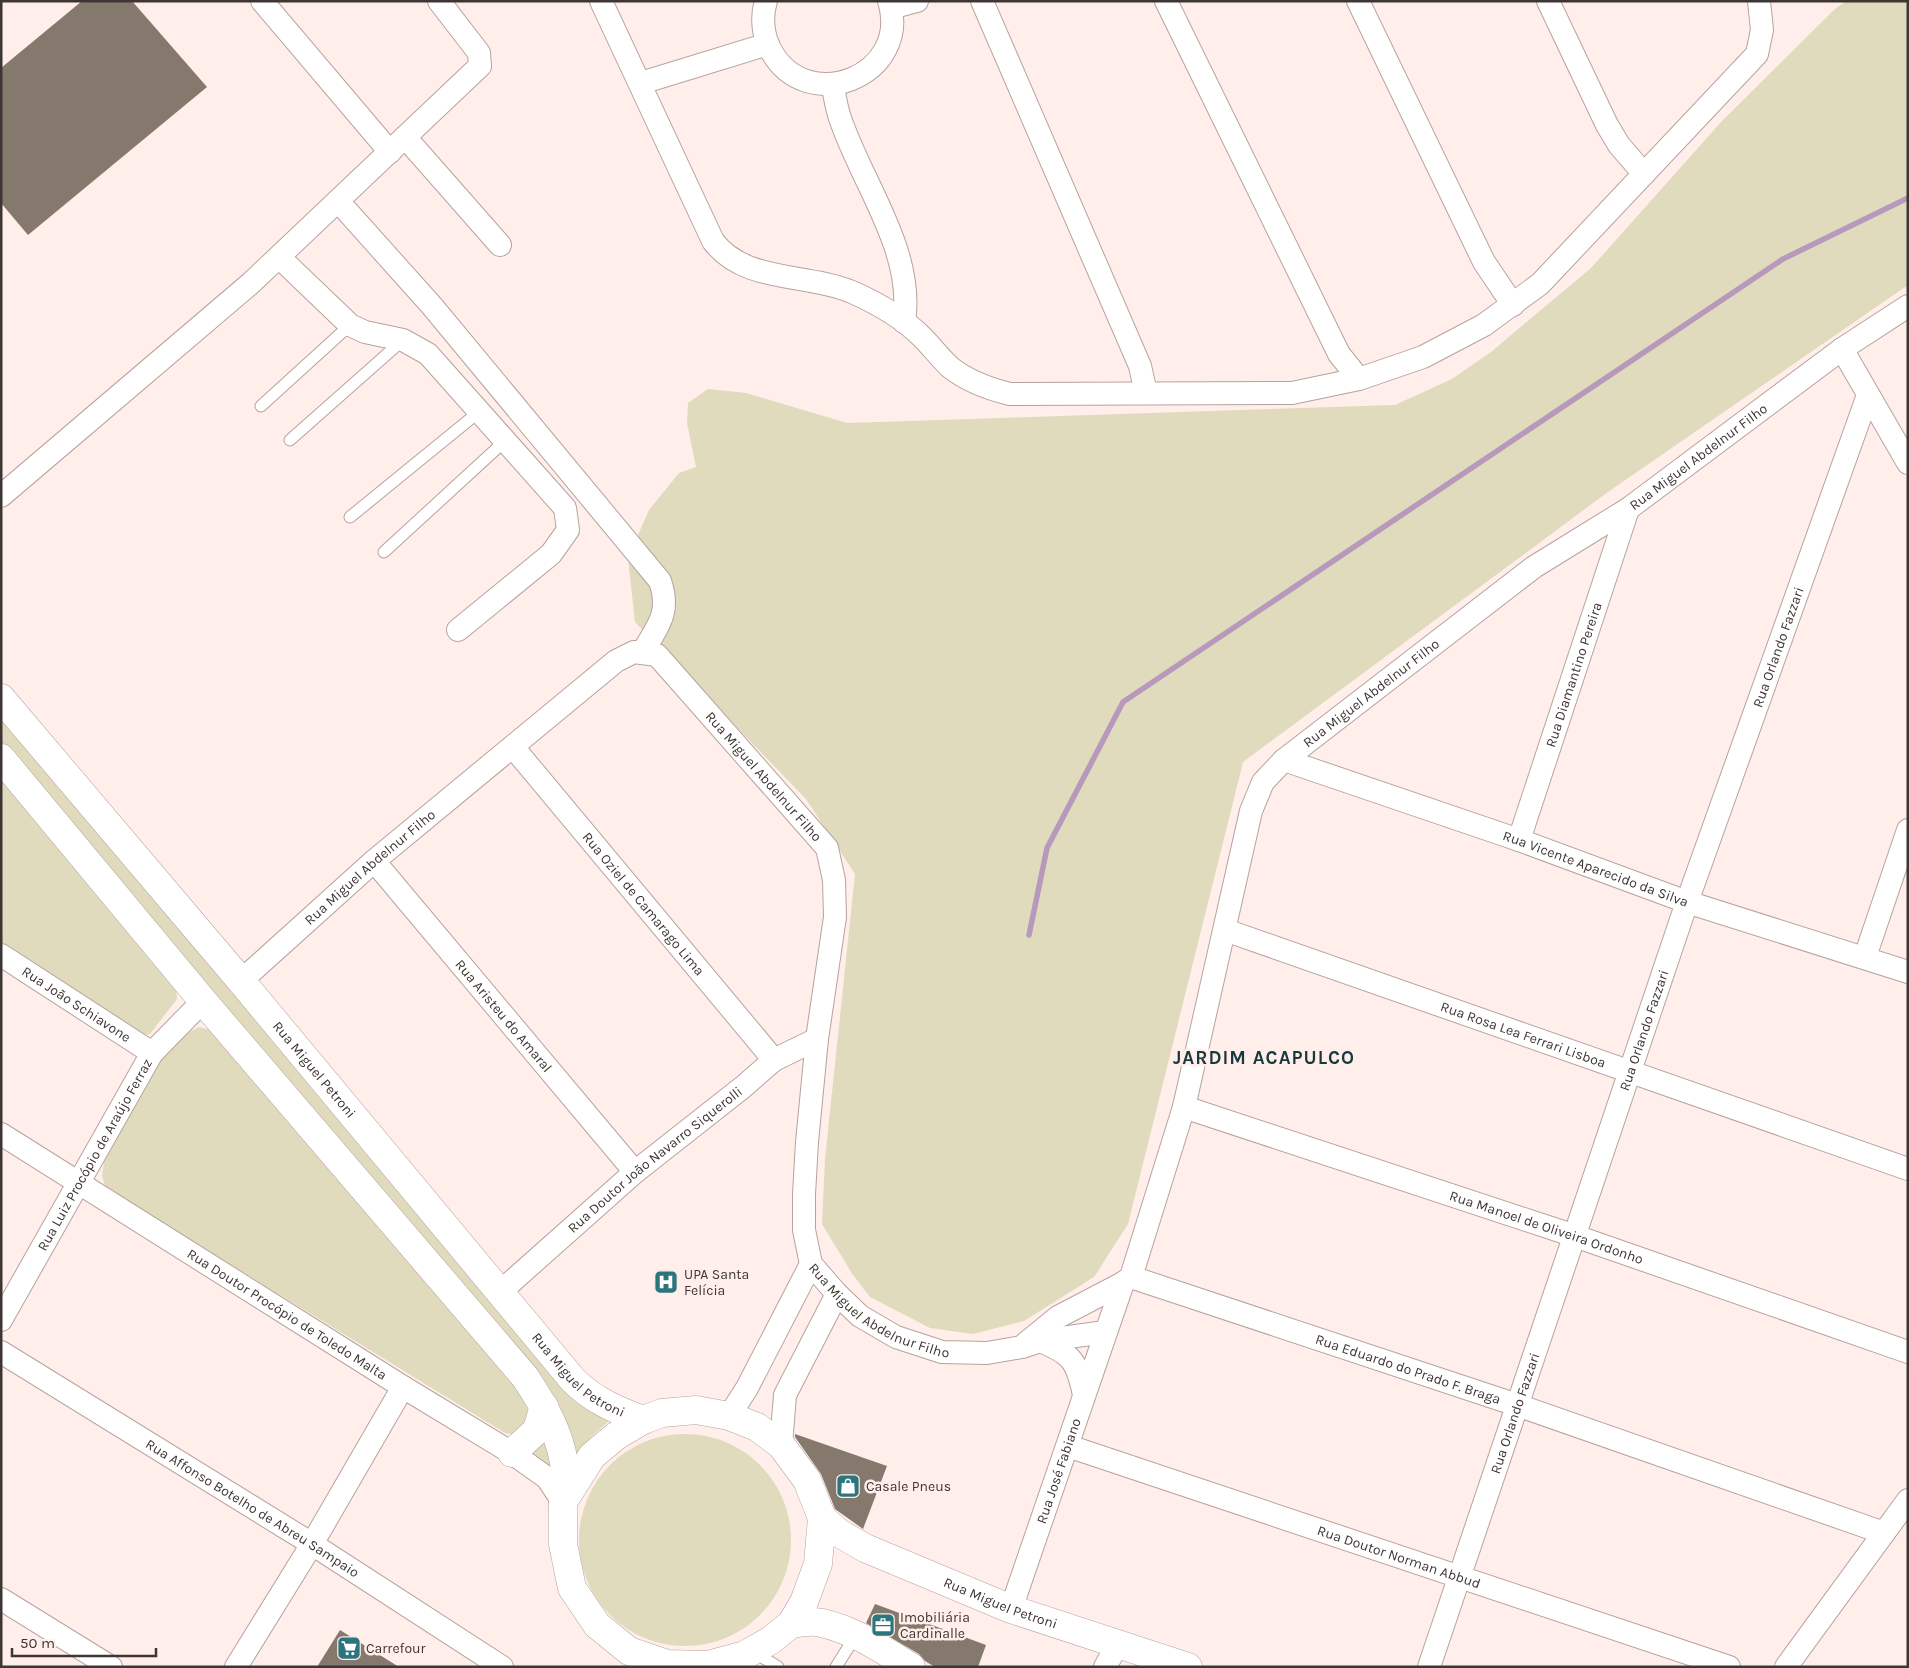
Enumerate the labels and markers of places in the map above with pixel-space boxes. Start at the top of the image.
place label: UPA Santa Felícia [684,1266,749,1299]
hospital icon: UPA Santa Felícia [653,1269,679,1295]
shop icon: Casale Pneus [835,1473,861,1499]
place label: Casale Pneus [866,1478,951,1495]
place label: Imobiliária Cardinalle [900,1609,970,1642]
office icon: Imobiliária Cardinalle [870,1612,896,1638]
supermarket icon: Carrefour [336,1635,362,1661]
place label: Carrefour [366,1640,427,1657]

